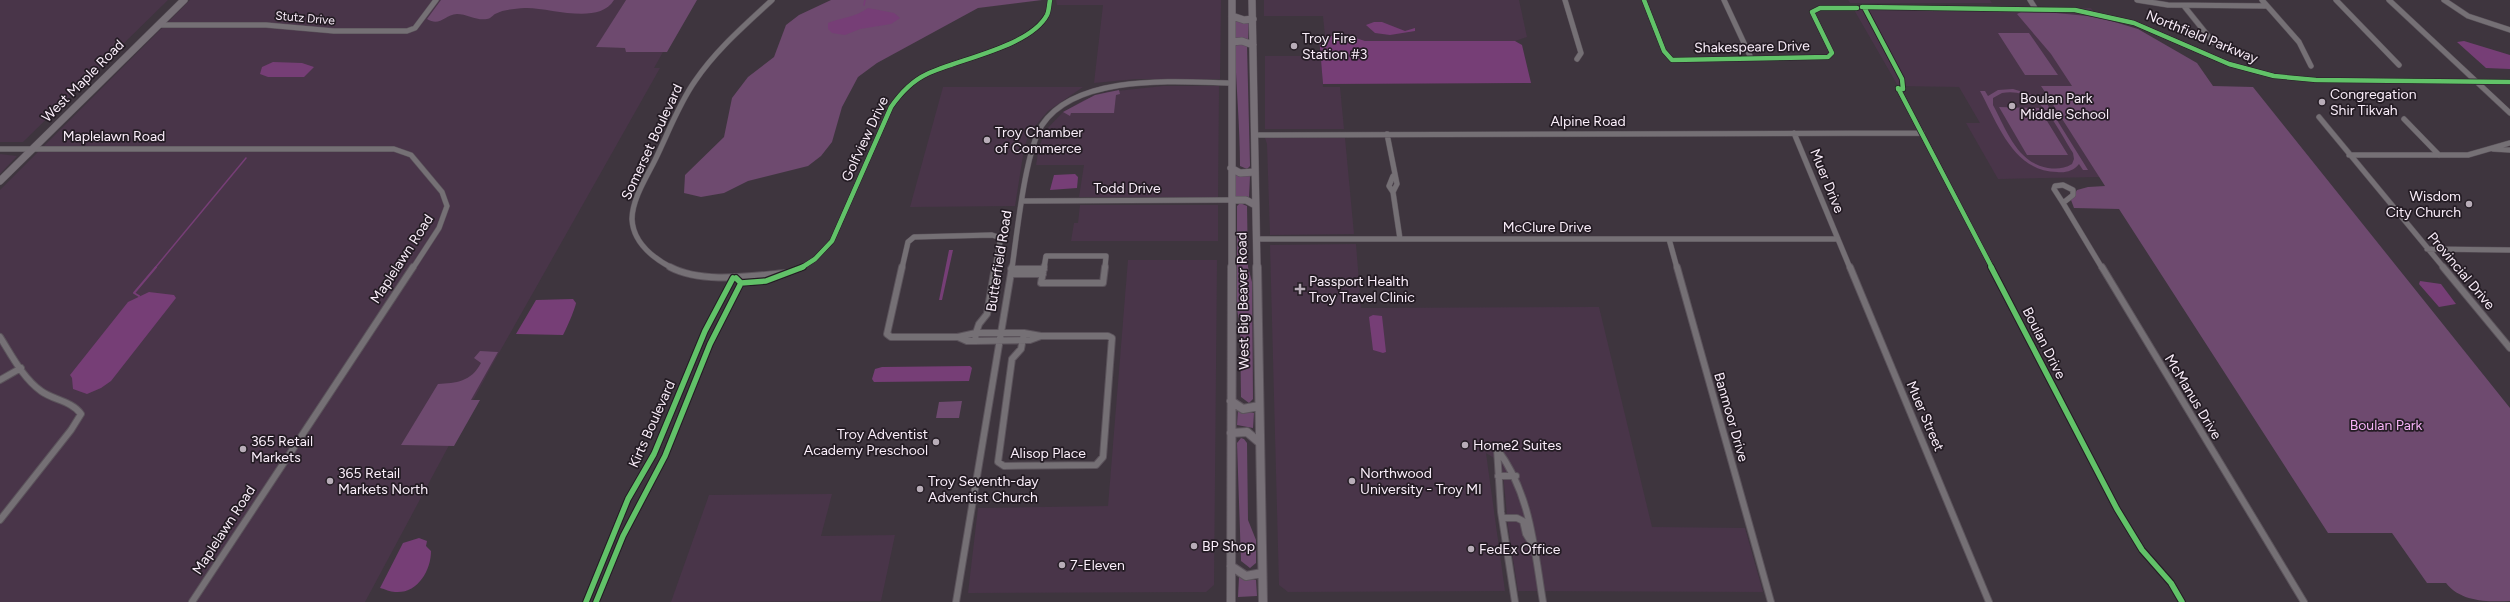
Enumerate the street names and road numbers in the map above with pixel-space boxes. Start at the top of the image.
street label: Northfield Parkway [2143,7,2261,67]
street label: Stutz Drive [275,8,336,28]
street label: West Maple Road [38,36,128,126]
street label: Shakespeare Drive [1694,37,1810,57]
street label: Somerset Boulevard [618,81,686,203]
street label: Golfview Drive [838,93,892,184]
street label: Alpine Road [1550,113,1626,130]
street label: Maplelawn Road [63,128,165,145]
street label: Muer Drive [1806,146,1848,216]
street label: Todd Drive [1093,180,1161,197]
street label: Butterfield Road [983,209,1015,313]
street label: Maplelawn Road [367,211,437,307]
street label: McClure Drive [1503,219,1592,236]
street label: Provincial Drive [2424,229,2499,313]
street label: West Big Beaver Road [1233,232,1253,370]
street label: Boulan Drive [2019,304,2070,382]
street label: McManus Drive [2161,351,2225,443]
street label: Banmoor Drive [1710,370,1752,464]
street label: Kirts Boulevard [625,378,679,470]
street label: Muer Street [1903,378,1947,454]
street label: Alisop Place [1010,445,1086,462]
street label: Maplelawn Road [189,482,259,578]

